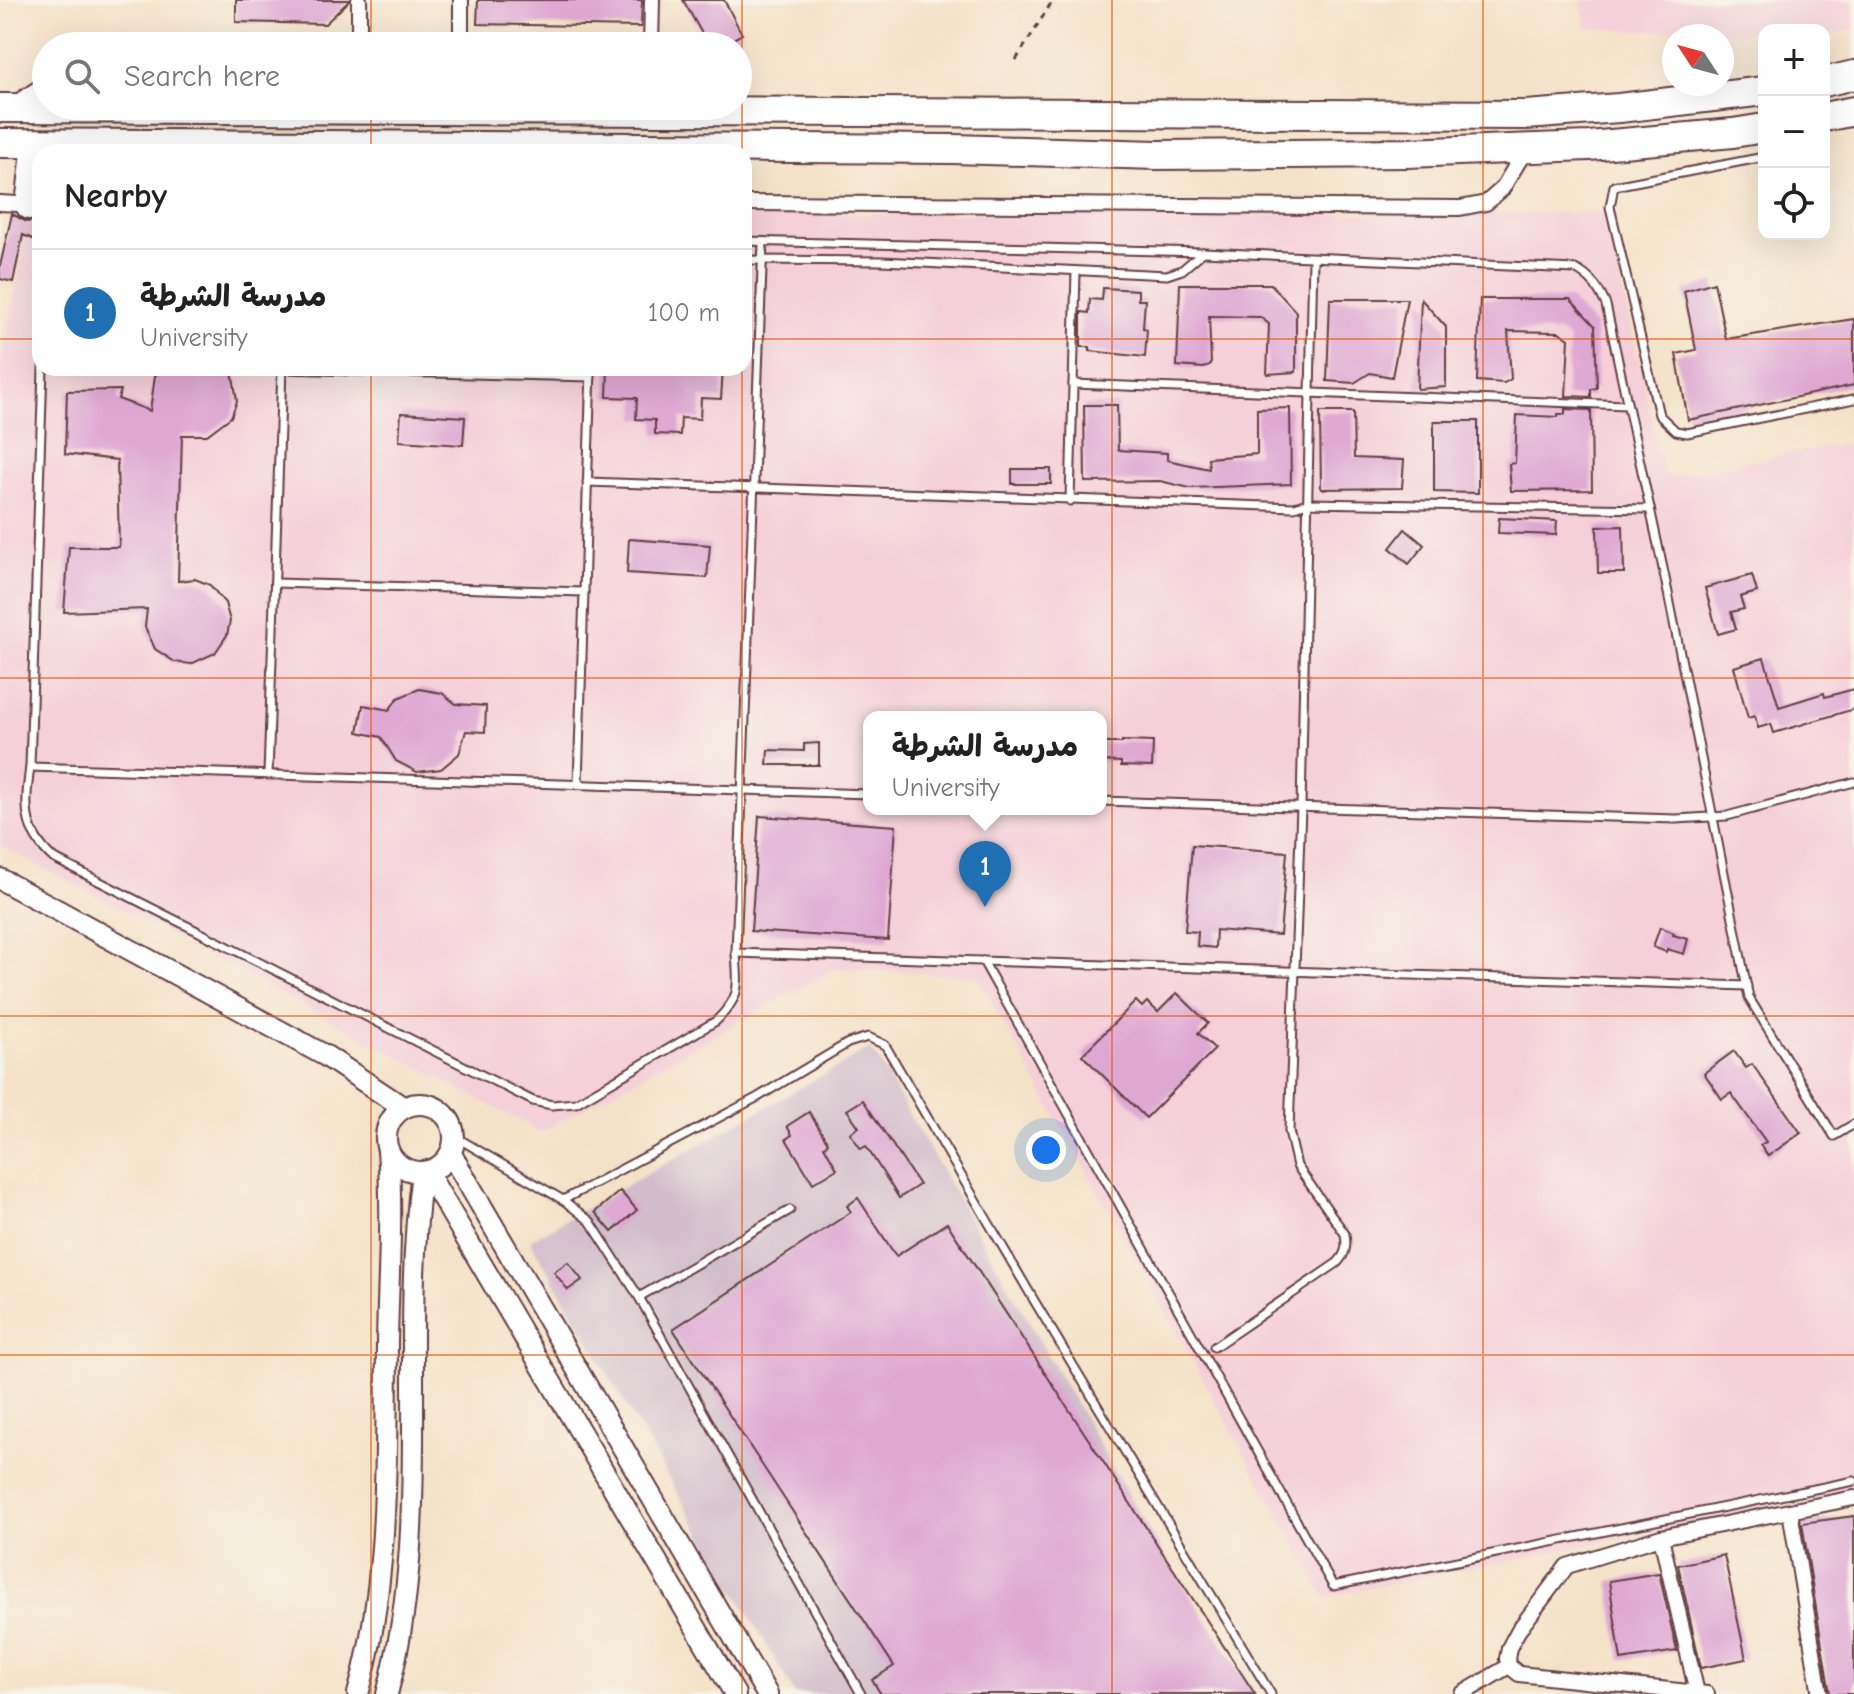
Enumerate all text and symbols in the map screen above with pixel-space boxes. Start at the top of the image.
north arrow [1662,24,1734,96]
map controls [1758,24,1830,240]
button: + [1758,24,1830,96]
search box [32,32,752,120]
icon: search [60,54,104,98]
text: Search here [124,59,280,94]
button: − [1758,96,1830,168]
button: locate [1758,168,1830,240]
text: Nearby [64,176,167,216]
text: مدرسة الشرطة [140,279,326,314]
text: 1 [85,298,95,328]
text: 100 m [648,298,720,328]
text: University [140,323,248,353]
popup [863,711,1107,815]
text: مدرسة الشرطة [892,729,1078,764]
text: University [892,773,1000,803]
pin: 1 [959,841,1011,907]
your location [1026,1130,1066,1170]

